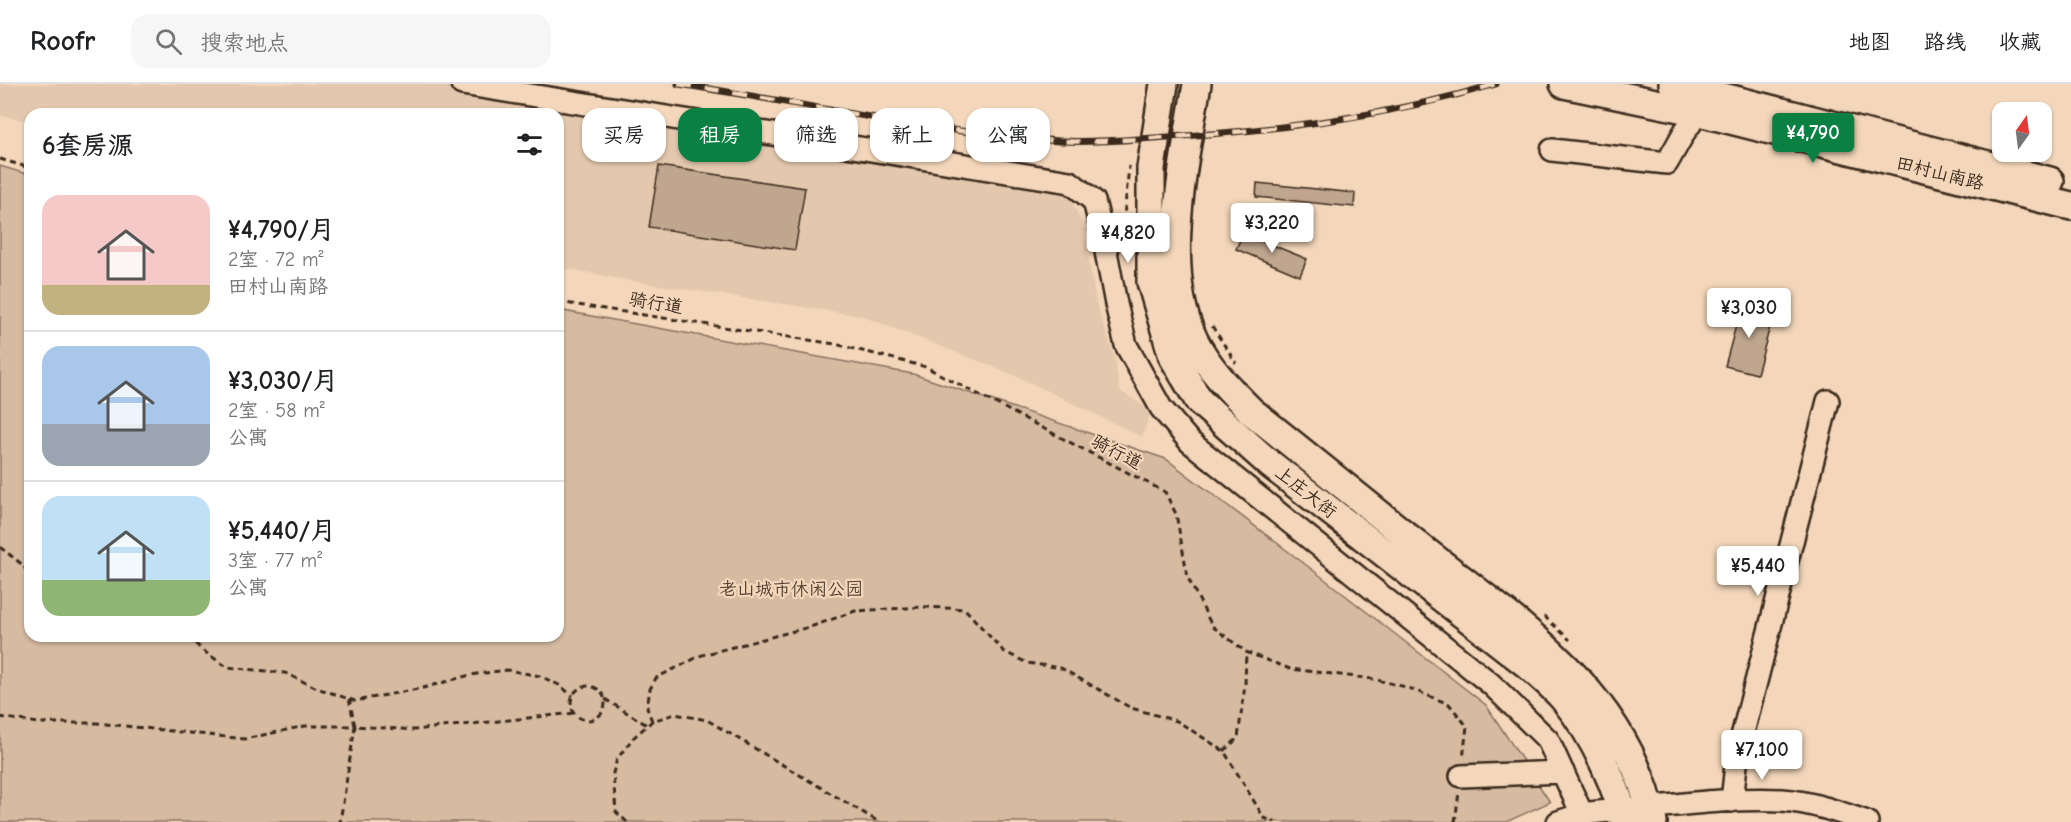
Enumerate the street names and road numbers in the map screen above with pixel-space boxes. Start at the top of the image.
street label: 田村山南路 [1894,152,1986,195]
street label: 骑行道 [628,289,684,318]
street label: 骑行道 [1088,431,1146,474]
street label: 上庄大街 [1271,462,1341,523]

